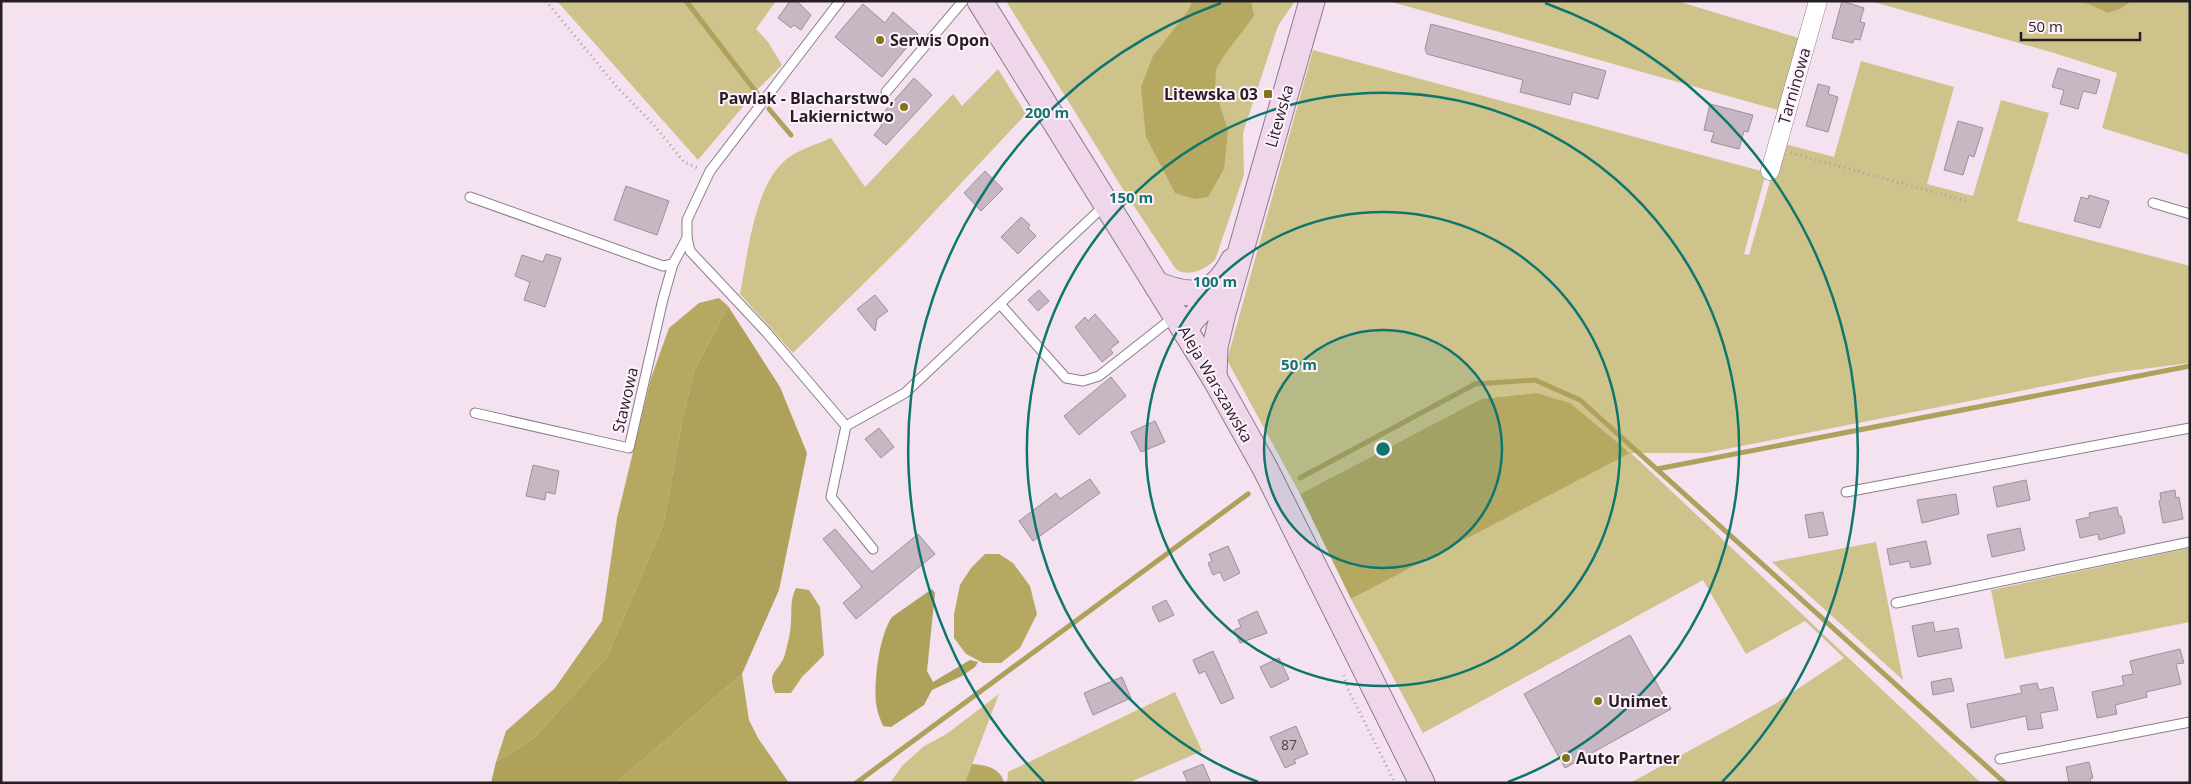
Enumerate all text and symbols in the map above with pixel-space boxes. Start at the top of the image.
scale bar [2021,10,2140,42]
text: 50 m [2028,16,2063,36]
place label: Serwis Opon [890,29,990,51]
marker: Serwis Opon [874,34,886,46]
street label: Tarninowa [1773,45,1815,127]
street label: Litewska [1260,82,1298,150]
place label: Litewska 03 [1164,83,1258,105]
place label: Pawlak - Blacharstwo, Lakiernictwo [719,87,894,127]
marker: Litewska 03 [1262,88,1274,100]
marker: Pawlak - Blacharstwo, Lakiernictwo [898,101,910,113]
text: 200 m [1025,102,1069,122]
text: 150 m [1109,187,1153,207]
text: 100 m [1193,271,1237,291]
street label: Aleja Warszawska [1174,321,1258,447]
text: 50 m [1281,354,1317,374]
street label: Stawowa [607,365,643,435]
centre of rings [1374,440,1392,458]
place label: Unimet [1608,690,1668,712]
marker: Unimet [1592,695,1604,707]
house number: 87 [1281,735,1297,754]
place label: Auto Partner [1576,747,1680,769]
marker: Auto Partner [1560,752,1572,764]

